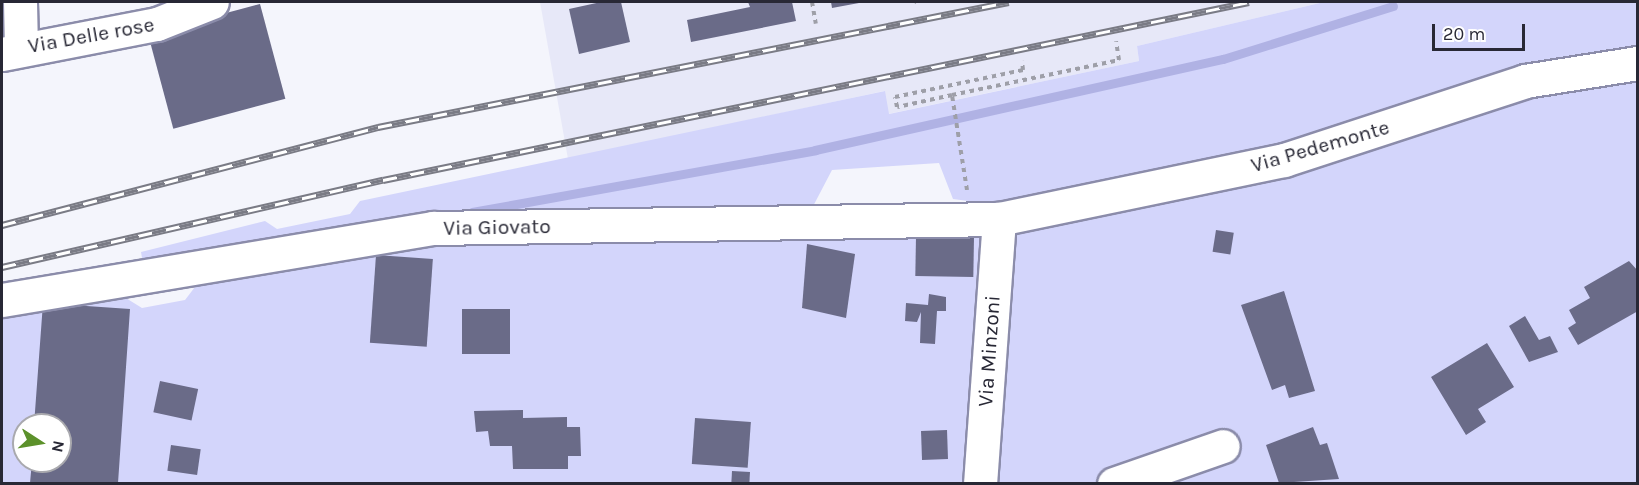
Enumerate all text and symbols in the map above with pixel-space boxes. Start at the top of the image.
street label: Via Delle rose [26,12,156,58]
scale bar [1435,12,1528,50]
text: 20 m [1443,23,1485,45]
street label: Via Pedemonte [1248,114,1392,178]
street label: Via Giovato [443,213,551,241]
street label: Via Minzoni [973,294,1005,408]
north arrow [12,413,72,473]
text: N [48,439,69,454]

